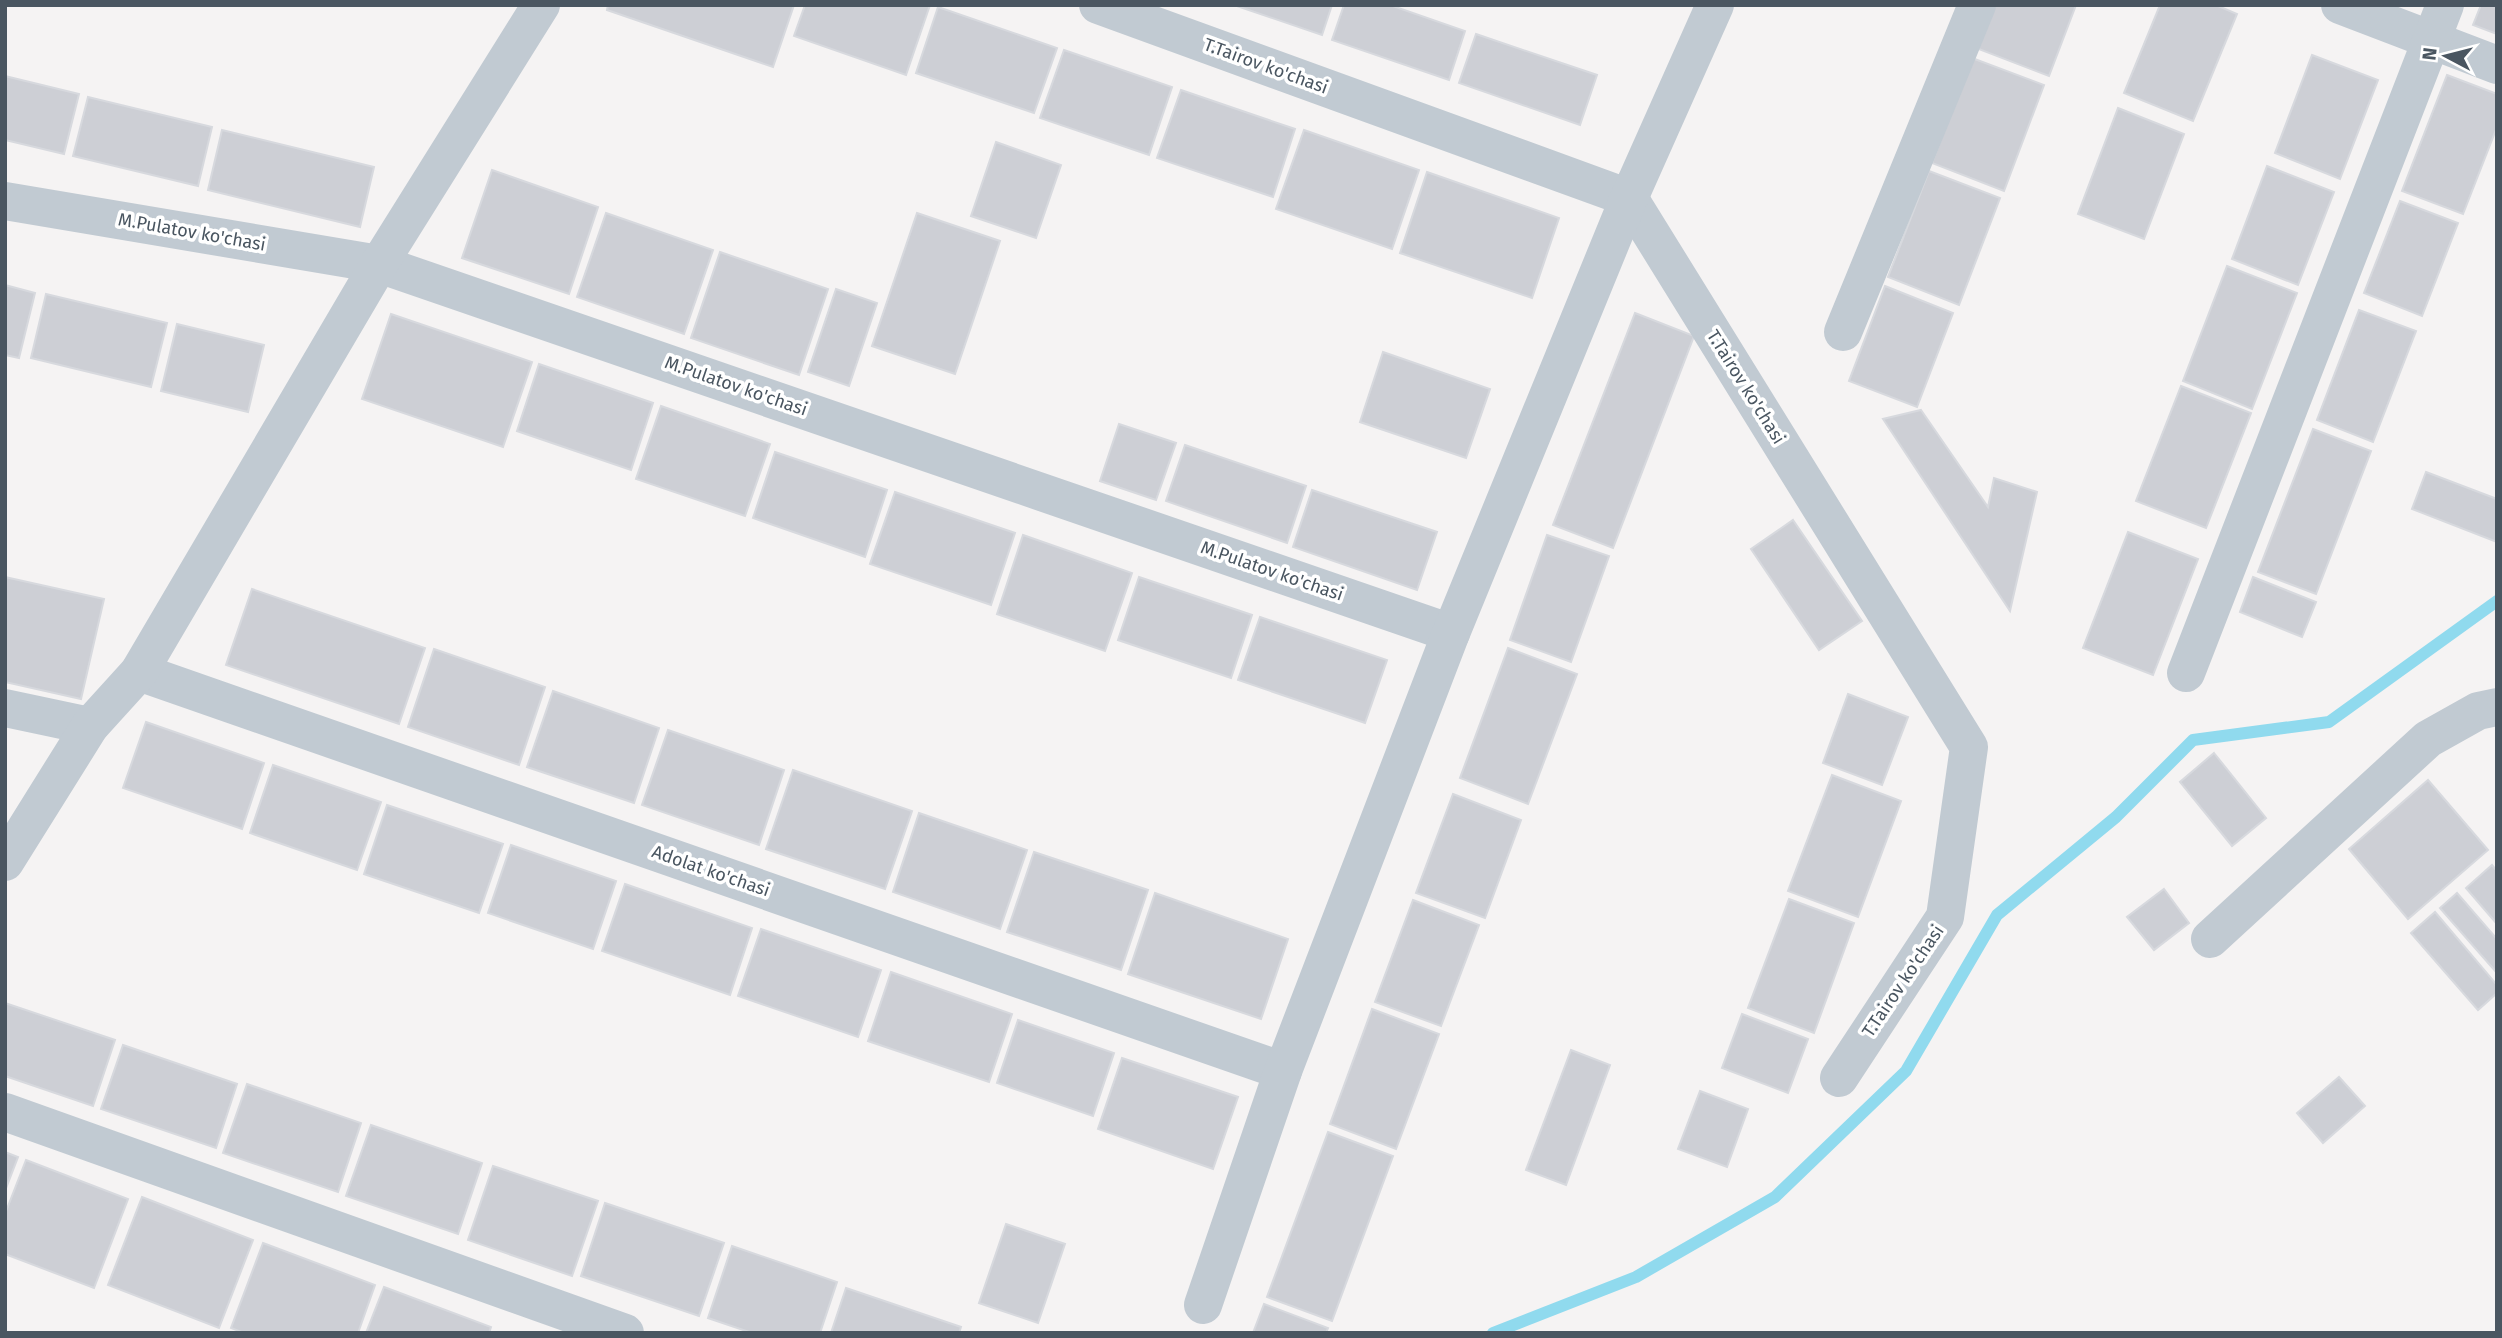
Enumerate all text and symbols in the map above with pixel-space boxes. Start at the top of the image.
north arrow [2411,21,2481,91]
street label: T.Tairov ko'chasi [1201,33,1331,99]
text: N [2417,46,2442,62]
street label: M.Pulatov ko'chasi [117,208,267,256]
street label: T.Tairov ko'chasi [1702,326,1790,448]
street label: M.Pulatov ko'chasi [662,351,810,421]
street label: M.Pulatov ko'chasi [1198,536,1346,606]
street label: Adolat ko'chasi [649,841,773,901]
street label: T.Tairov ko'chasi [1857,921,1949,1041]

